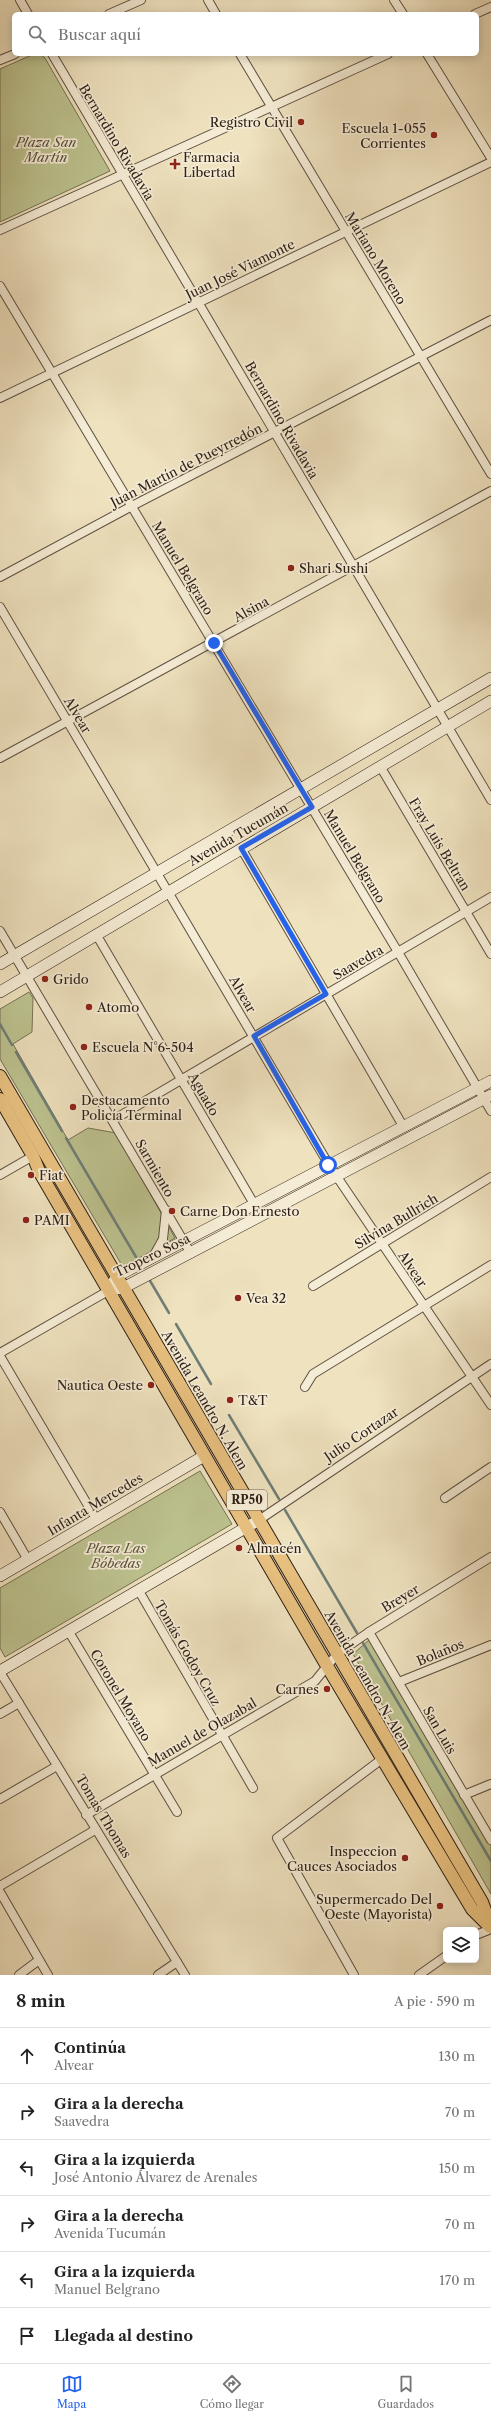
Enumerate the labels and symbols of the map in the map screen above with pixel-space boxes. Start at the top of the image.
street label: Bernardino Rivadavia [76,81,158,203]
place label: Registro Civil [210,114,293,130]
marker: Registro Civil [296,117,306,127]
place label: Escuela 1-055 Corrientes [341,120,426,151]
marker: Escuela 1-055 Corrientes [429,130,439,140]
park label: Plaza San Martín [15,134,76,165]
place label: Farmacia Libertad [183,149,240,180]
marker: Farmacia Libertad [170,159,180,169]
street label: Mariano Moreno [342,209,410,307]
street label: Juan José Viamonte [181,236,297,303]
street label: Bernardino Rivadavia [242,359,322,482]
street label: Juan Martín de Pueyrredón [106,420,265,511]
street label: Manuel Belgrano [149,518,217,618]
place label: Shari Sushi [299,560,368,576]
marker: Shari Sushi [286,563,296,573]
street label: Alsina [230,593,272,626]
route end [205,634,223,652]
street label: Alvear [60,693,95,737]
street label: Fray Luis Beltran [406,795,474,893]
street label: Avenida Tucumán [185,799,290,869]
street label: Manuel Belgrano [321,806,389,906]
street label: Saavedra [330,941,386,983]
place label: Grido [53,971,89,987]
street label: Alvear [226,972,260,1016]
marker: Grido [40,974,50,984]
place label: Atomo [96,999,139,1015]
marker: Atomo [84,1002,94,1012]
place label: Escuela N°6-504 [92,1039,194,1055]
marker: Escuela N°6-504 [79,1042,89,1052]
street label: Aguado [185,1069,223,1118]
place label: Destacamento Policía Terminal [81,1092,182,1123]
marker: Destacamento Policía Terminal [68,1102,78,1112]
street label: Sarmiento [132,1136,178,1200]
route start [319,1156,337,1174]
place label: Fiat [39,1167,63,1183]
marker: Fiat [26,1170,36,1180]
street label: Silvina Bullrich [352,1190,440,1252]
place label: Carne Don Ernesto [180,1203,299,1219]
marker: Carne Don Ernesto [167,1206,177,1216]
place label: PAMI [34,1212,70,1228]
marker: PAMI [21,1215,31,1225]
street label: Tropero Sosa [111,1230,193,1280]
street label: Alvear [395,1247,431,1290]
place label: Vea 32 [245,1290,286,1306]
marker: Vea 32 [233,1293,243,1303]
street label: Avenida Leandro N. Alem [158,1327,251,1472]
place label: Nautica Oeste [57,1377,143,1393]
marker: Nautica Oeste [146,1380,156,1390]
place label: T&T [238,1392,268,1408]
marker: T&T [225,1395,235,1405]
street label: Julio Cortazar [319,1403,401,1466]
street label: Infanta Mercedes [45,1469,146,1539]
road number: RP50 [227,1490,267,1510]
park label: Plaza Las Bóbedas [85,1540,146,1571]
place label: Almacén [246,1540,302,1556]
marker: Almacén [234,1543,244,1553]
street label: Breyer [378,1580,422,1615]
street label: Tomás Godoy Cruz [151,1597,225,1709]
street label: Avenida Leandro N. Alem [321,1607,414,1752]
street label: Bolaños [414,1635,466,1669]
street label: Coronel Moyano [87,1646,155,1744]
place label: Carnes [276,1681,319,1697]
marker: Carnes [322,1684,332,1694]
street label: Manuel de Olazabal [145,1694,259,1770]
street label: San Luis [420,1703,460,1757]
street label: Tomas Thomas [73,1771,135,1861]
place label: Inspeccion Cauces Asociados [287,1843,397,1874]
marker: Inspeccion Cauces Asociados [400,1853,410,1863]
place label: Supermercado Del Oeste (Mayorista) [316,1891,432,1922]
marker: Supermercado Del Oeste (Mayorista) [435,1901,445,1911]

